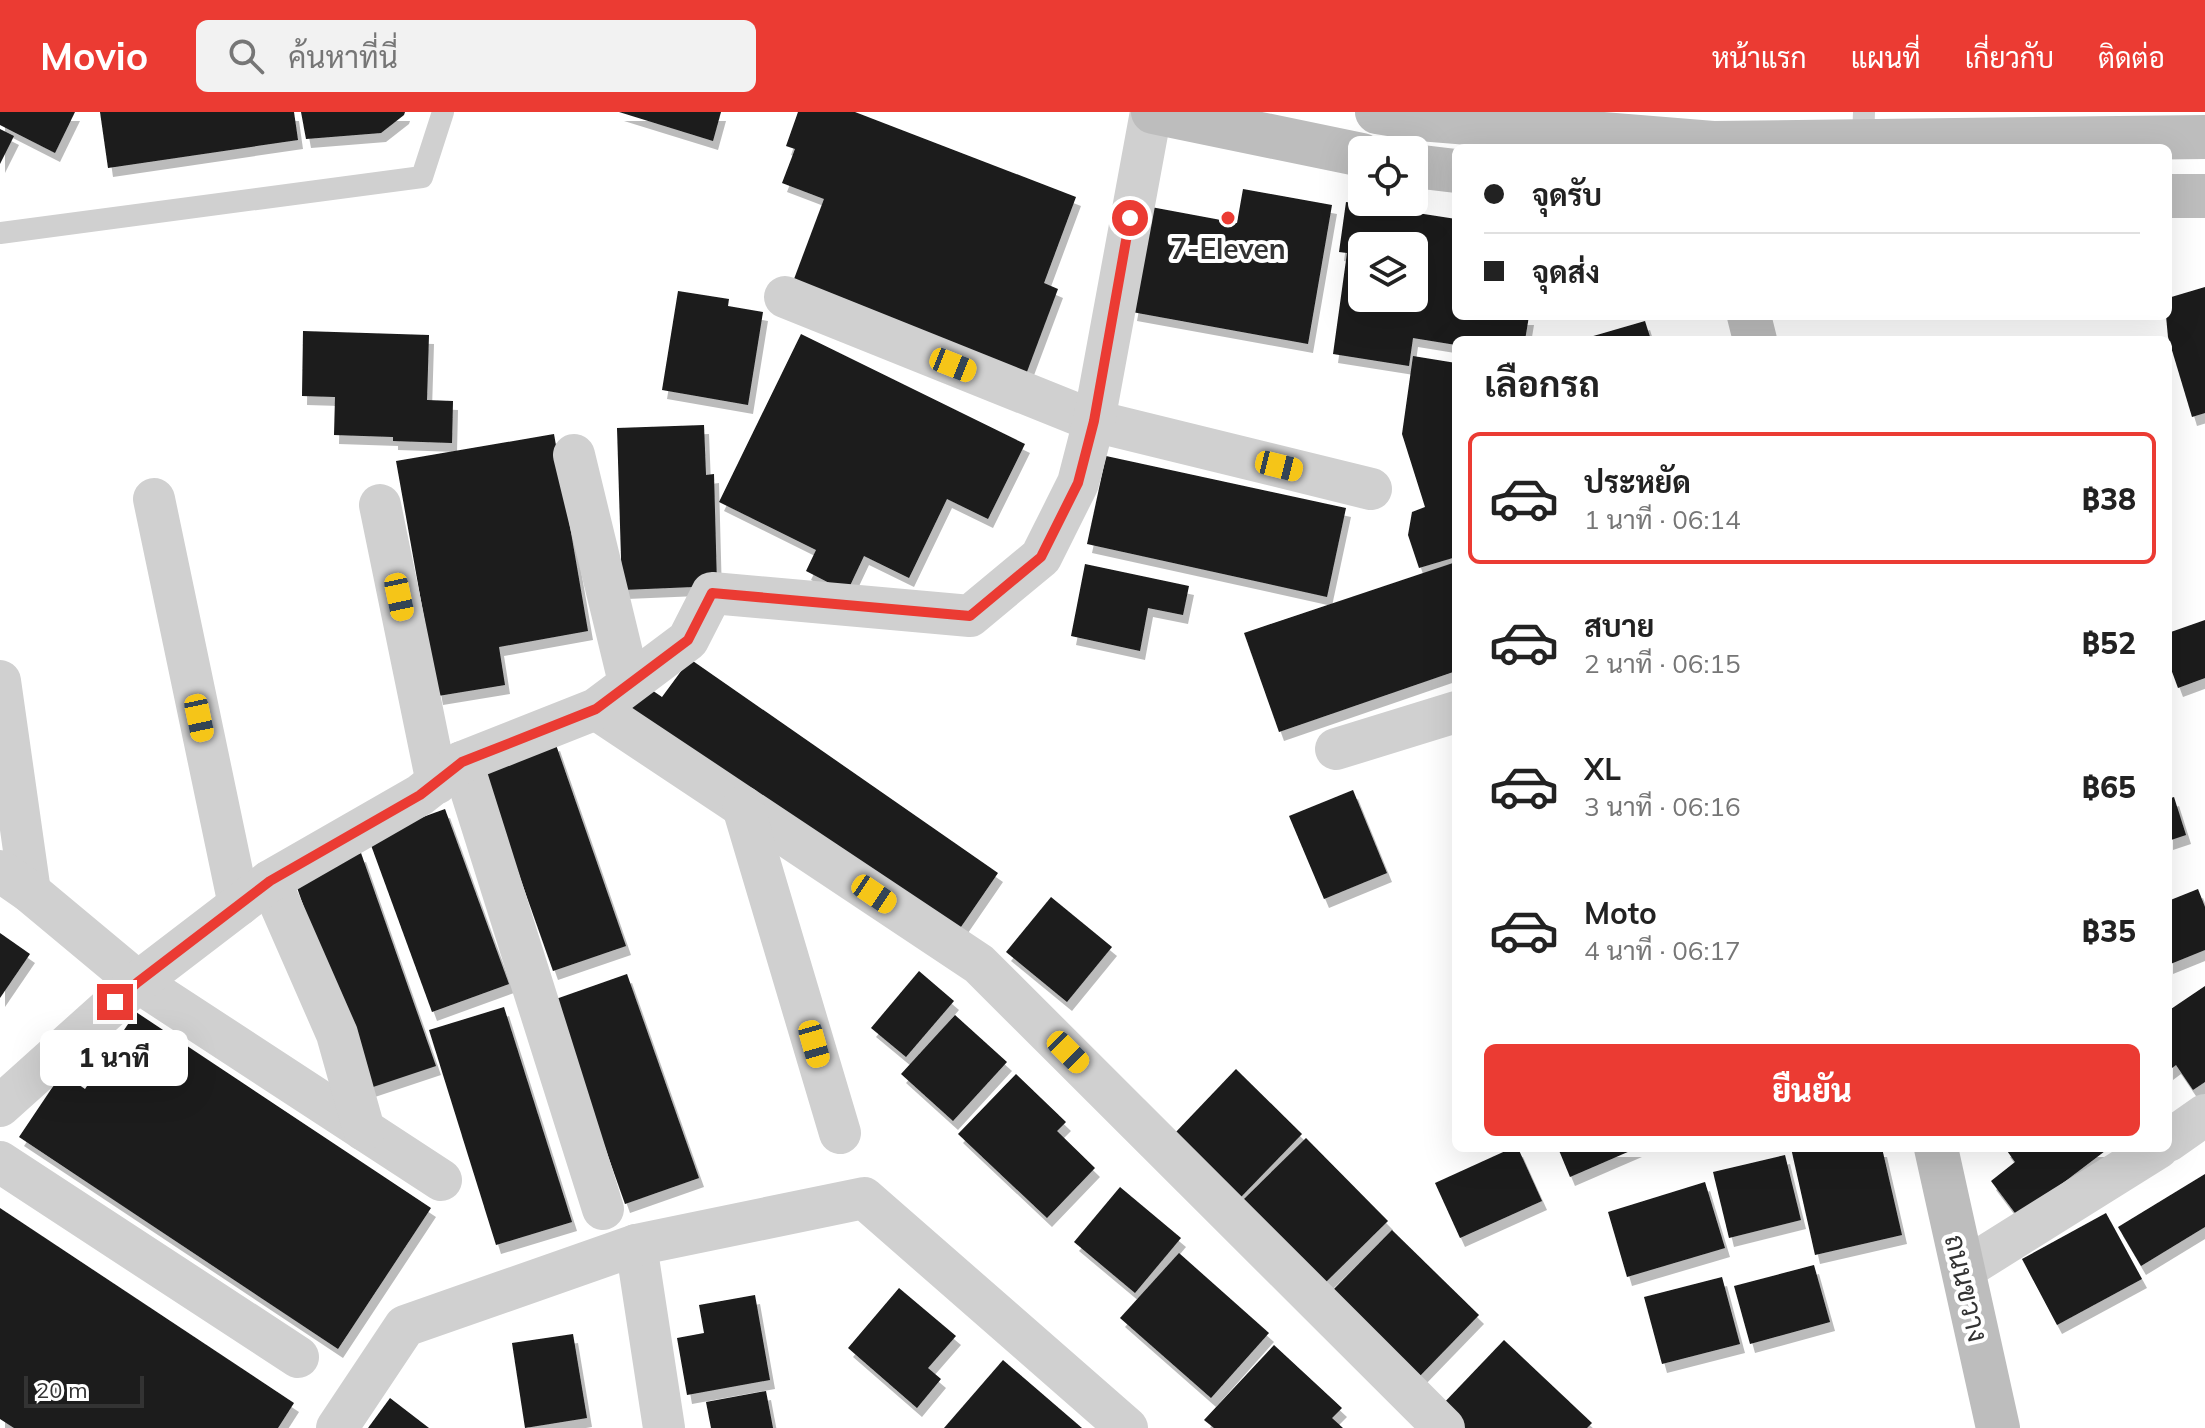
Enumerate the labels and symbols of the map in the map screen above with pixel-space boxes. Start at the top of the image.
route start [1112,200,1148,236]
marker: 7-Eleven [1219,209,1237,227]
place label: 7-Eleven [1170,231,1286,266]
car [926,345,980,385]
car [1253,449,1305,483]
car [382,571,416,623]
car [182,692,216,744]
car [847,871,901,917]
route end [97,984,133,1020]
car [796,1018,832,1070]
car [1043,1027,1093,1077]
callout: 1 นาที [41,1030,189,1086]
street label: ถนนขวาง [1938,1231,1996,1345]
scale bar [24,1372,144,1408]

